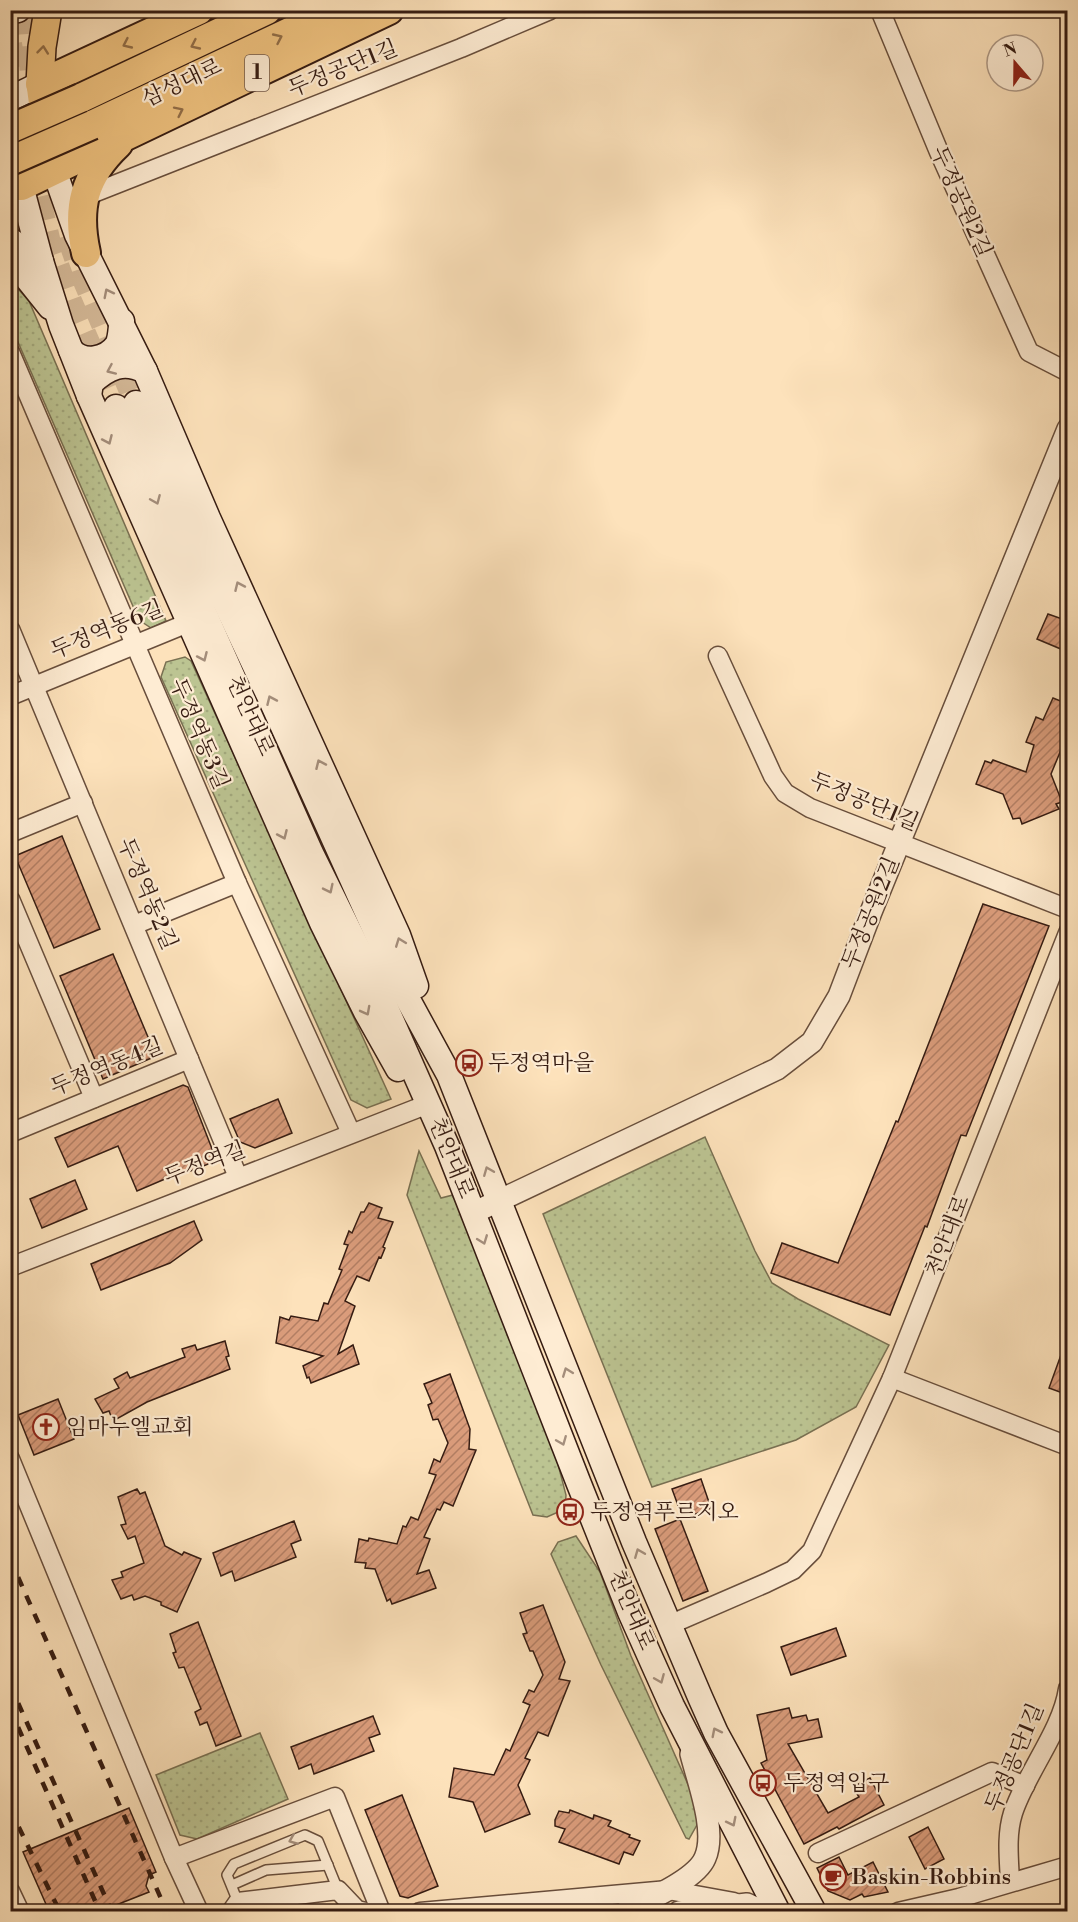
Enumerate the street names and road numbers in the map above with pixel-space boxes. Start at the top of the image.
street label: 두정공단1길 [284,35,402,103]
street label: 삼성대로 [138,53,226,113]
road number: 1 [245,55,269,91]
street label: 두정공원2길 [925,142,997,262]
street label: 두정역동6길 [47,595,167,665]
street label: 천안대로 [220,672,280,760]
street label: 두정역동3길 [163,674,235,794]
street label: 두정공단1길 [805,767,923,837]
street label: 두정역동2길 [111,834,183,954]
street label: 두정공원2길 [836,853,906,973]
street label: 두정역동4길 [47,1032,167,1102]
street label: 천안대로 [423,1114,479,1202]
street label: 두정역길 [160,1136,250,1192]
street label: 천안대로 [920,1191,976,1281]
street label: 천안대로 [602,1566,660,1654]
street label: 두정공단1길 [980,1699,1050,1817]

